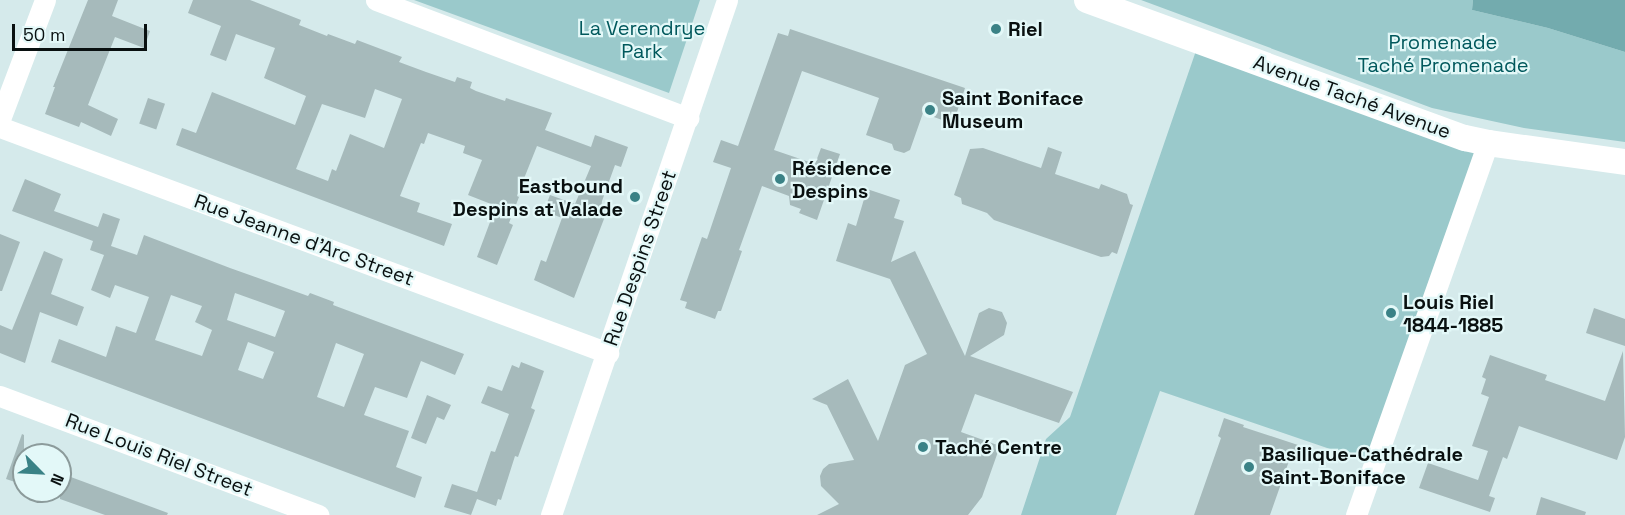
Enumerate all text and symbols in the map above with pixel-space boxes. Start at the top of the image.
scale bar [15,12,150,50]
park label: La Verendrye Park [579,17,705,64]
place label: Riel [1008,17,1043,41]
marker: Riel [989,22,1003,36]
text: 50 m [23,23,65,46]
park label: Promenade Taché Promenade [1357,31,1529,78]
street label: Avenue Taché Avenue [1250,50,1454,144]
place label: Saint Boniface Museum [942,86,1084,133]
marker: Saint Boniface Museum [923,103,937,117]
place label: Résidence Despins [792,156,892,203]
street label: Rue Despins Street [599,167,681,349]
marker: Résidence Despins [773,172,787,186]
place label: Eastbound Despins at Valade [452,174,623,221]
street label: Rue Jeanne d'Arc Street [191,189,417,291]
marker: Eastbound Despins at Valade [628,190,642,204]
place label: Louis Riel 1844-1885 [1403,290,1503,337]
marker: Louis Riel 1844-1885 [1384,306,1398,320]
street label: Rue Louis Riel Street [62,408,256,502]
place label: Taché Centre [935,435,1062,459]
marker: Taché Centre [916,440,930,454]
north arrow [12,443,72,503]
place label: Basilique-Cathédrale Saint-Boniface [1261,443,1463,490]
marker: Basilique-Cathédrale Saint-Boniface [1242,460,1256,474]
text: N [45,471,69,489]

